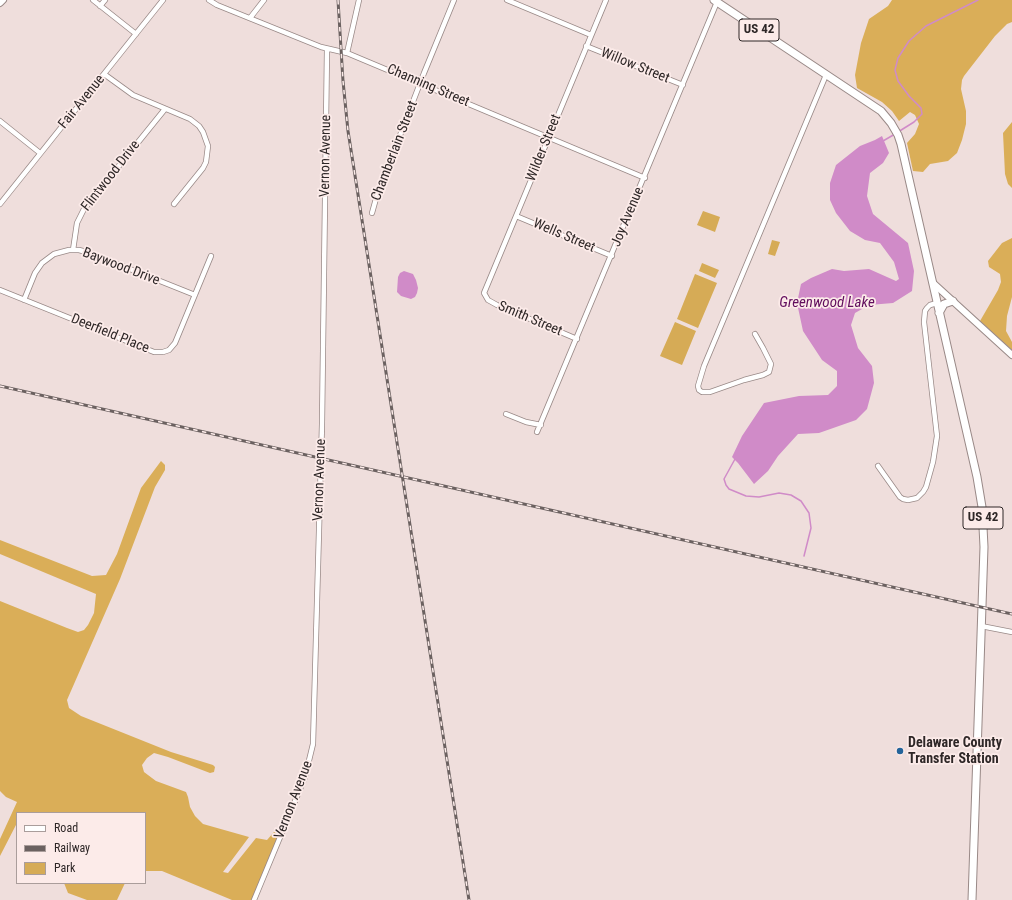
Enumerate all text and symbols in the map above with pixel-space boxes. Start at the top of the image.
road number: US 42 [739,19,779,41]
street label: Willow Street [598,45,672,87]
street label: Channing Street [384,61,472,111]
street label: Fair Avenue [55,72,109,132]
street label: Chamberlain Street [368,99,422,203]
street label: Wilder Street [523,112,565,184]
street label: Vernon Avenue [317,115,335,197]
street label: Flintwood Drive [78,137,144,215]
street label: Joy Avenue [608,185,648,249]
street label: Wells Street [530,215,598,257]
street label: Baywood Drive [80,245,162,289]
water label: Greenwood Lake [779,294,875,312]
street label: Smith Street [495,298,565,340]
street label: Deerfield Place [68,311,152,357]
street label: Vernon Avenue [310,438,330,522]
road number: US 42 [963,507,1003,529]
place label: Delaware County Transfer Station [908,735,1002,768]
marker: Delaware County Transfer Station [895,746,905,756]
street label: Vernon Avenue [271,758,317,842]
legend [16,812,146,884]
text: Road [54,821,78,835]
text: Railway [54,841,90,855]
text: Park [54,861,75,875]

